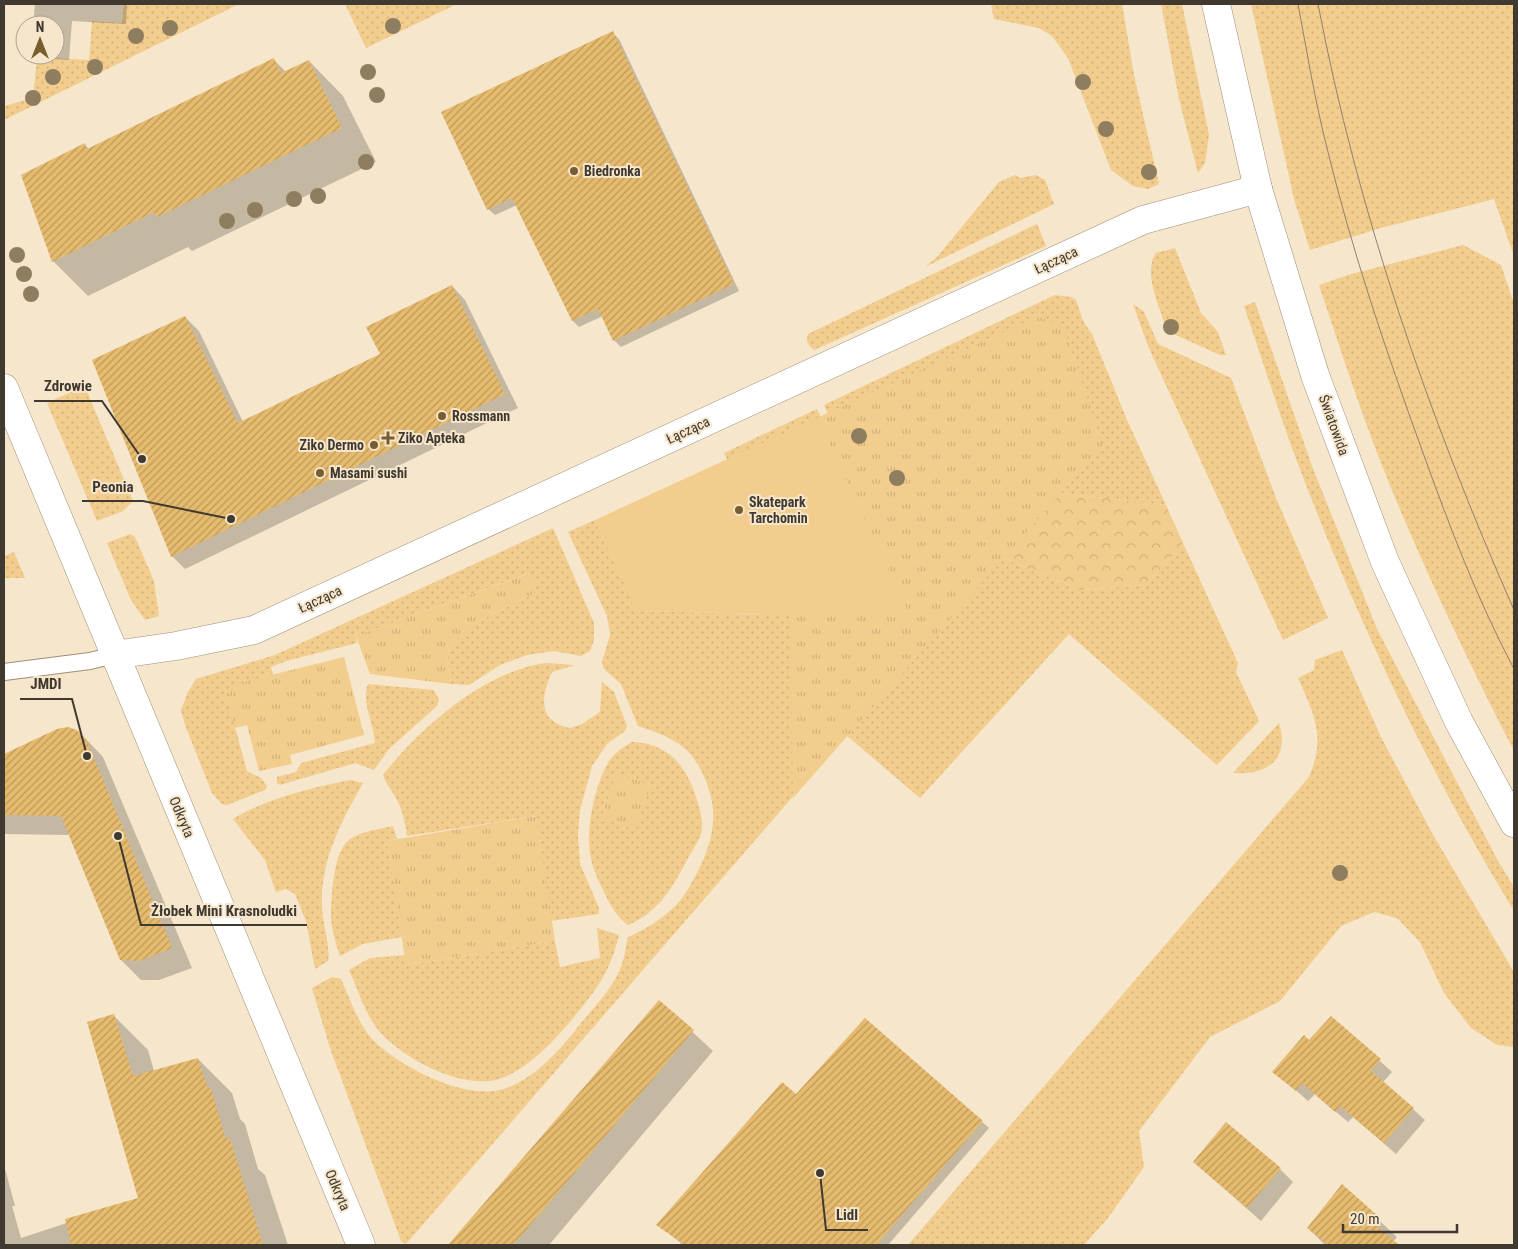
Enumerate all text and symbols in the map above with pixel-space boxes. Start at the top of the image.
north arrow [15,15,65,65]
text: N [36,19,44,35]
place label: Biedronka [584,163,641,179]
marker: Biedronka [568,165,580,177]
street label: Łącząca [1032,243,1080,277]
callout: Zdrowie [34,371,102,401]
text: Zdrowie [44,377,92,395]
street label: Światowida [1316,392,1353,457]
place label: Rossmann [452,408,510,424]
marker: Rossmann [436,410,448,422]
street label: Łącząca [664,413,712,447]
place label: Ziko Apteka [398,430,465,446]
marker: Ziko Apteka [382,432,394,444]
place label: Ziko Dermo [300,437,364,453]
marker: Ziko Dermo [368,439,380,451]
place label: Masami sushi [330,465,407,481]
marker: Masami sushi [314,467,326,479]
callout: Peonia [82,471,143,501]
text: Peonia [92,478,134,496]
place label: Skatepark Tarchomin [749,494,808,526]
marker: Skatepark Tarchomin [733,504,745,516]
street label: Łącząca [296,582,344,616]
callout: JMDI [20,669,72,699]
text: JMDI [30,675,62,693]
street label: Odkryta [166,794,198,840]
callout: Żłobek Mini Krasnoludki [141,895,307,925]
text: Żłobek Mini Krasnoludki [151,902,297,920]
street label: Odkryta [322,1167,354,1213]
callout: Lidl [826,1200,868,1230]
scale bar [1343,1202,1457,1234]
text: Lidl [836,1206,858,1224]
text: 20 m [1350,1210,1380,1228]

